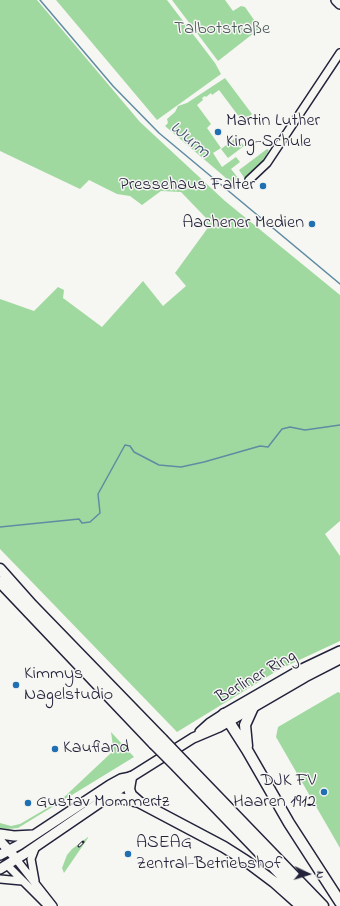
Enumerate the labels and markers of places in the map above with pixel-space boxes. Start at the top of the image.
place label: Martin Luther King-Schule [226,111,320,154]
marker: Martin Luther King-Schule [213,127,223,137]
place label: Pressehaus Falter [119,175,255,197]
marker: Pressehaus Falter [258,181,268,191]
place label: Aachener Medien [182,213,304,235]
marker: Aachener Medien [307,219,317,229]
place label: Kimmys Nagelstudio [24,664,113,706]
marker: Kimmys Nagelstudio [11,680,21,690]
place label: Kaufland [63,738,129,760]
marker: Kaufland [50,744,60,754]
place label: DJK FV Haaren 1912 [233,771,316,814]
marker: DJK FV Haaren 1912 [319,787,329,797]
place label: Gustav Mommertz [36,792,169,814]
marker: Gustav Mommertz [23,798,33,808]
place label: ASEAG Zentral-Betriebshof [136,833,282,876]
marker: ASEAG Zentral-Betriebshof [123,849,133,859]

